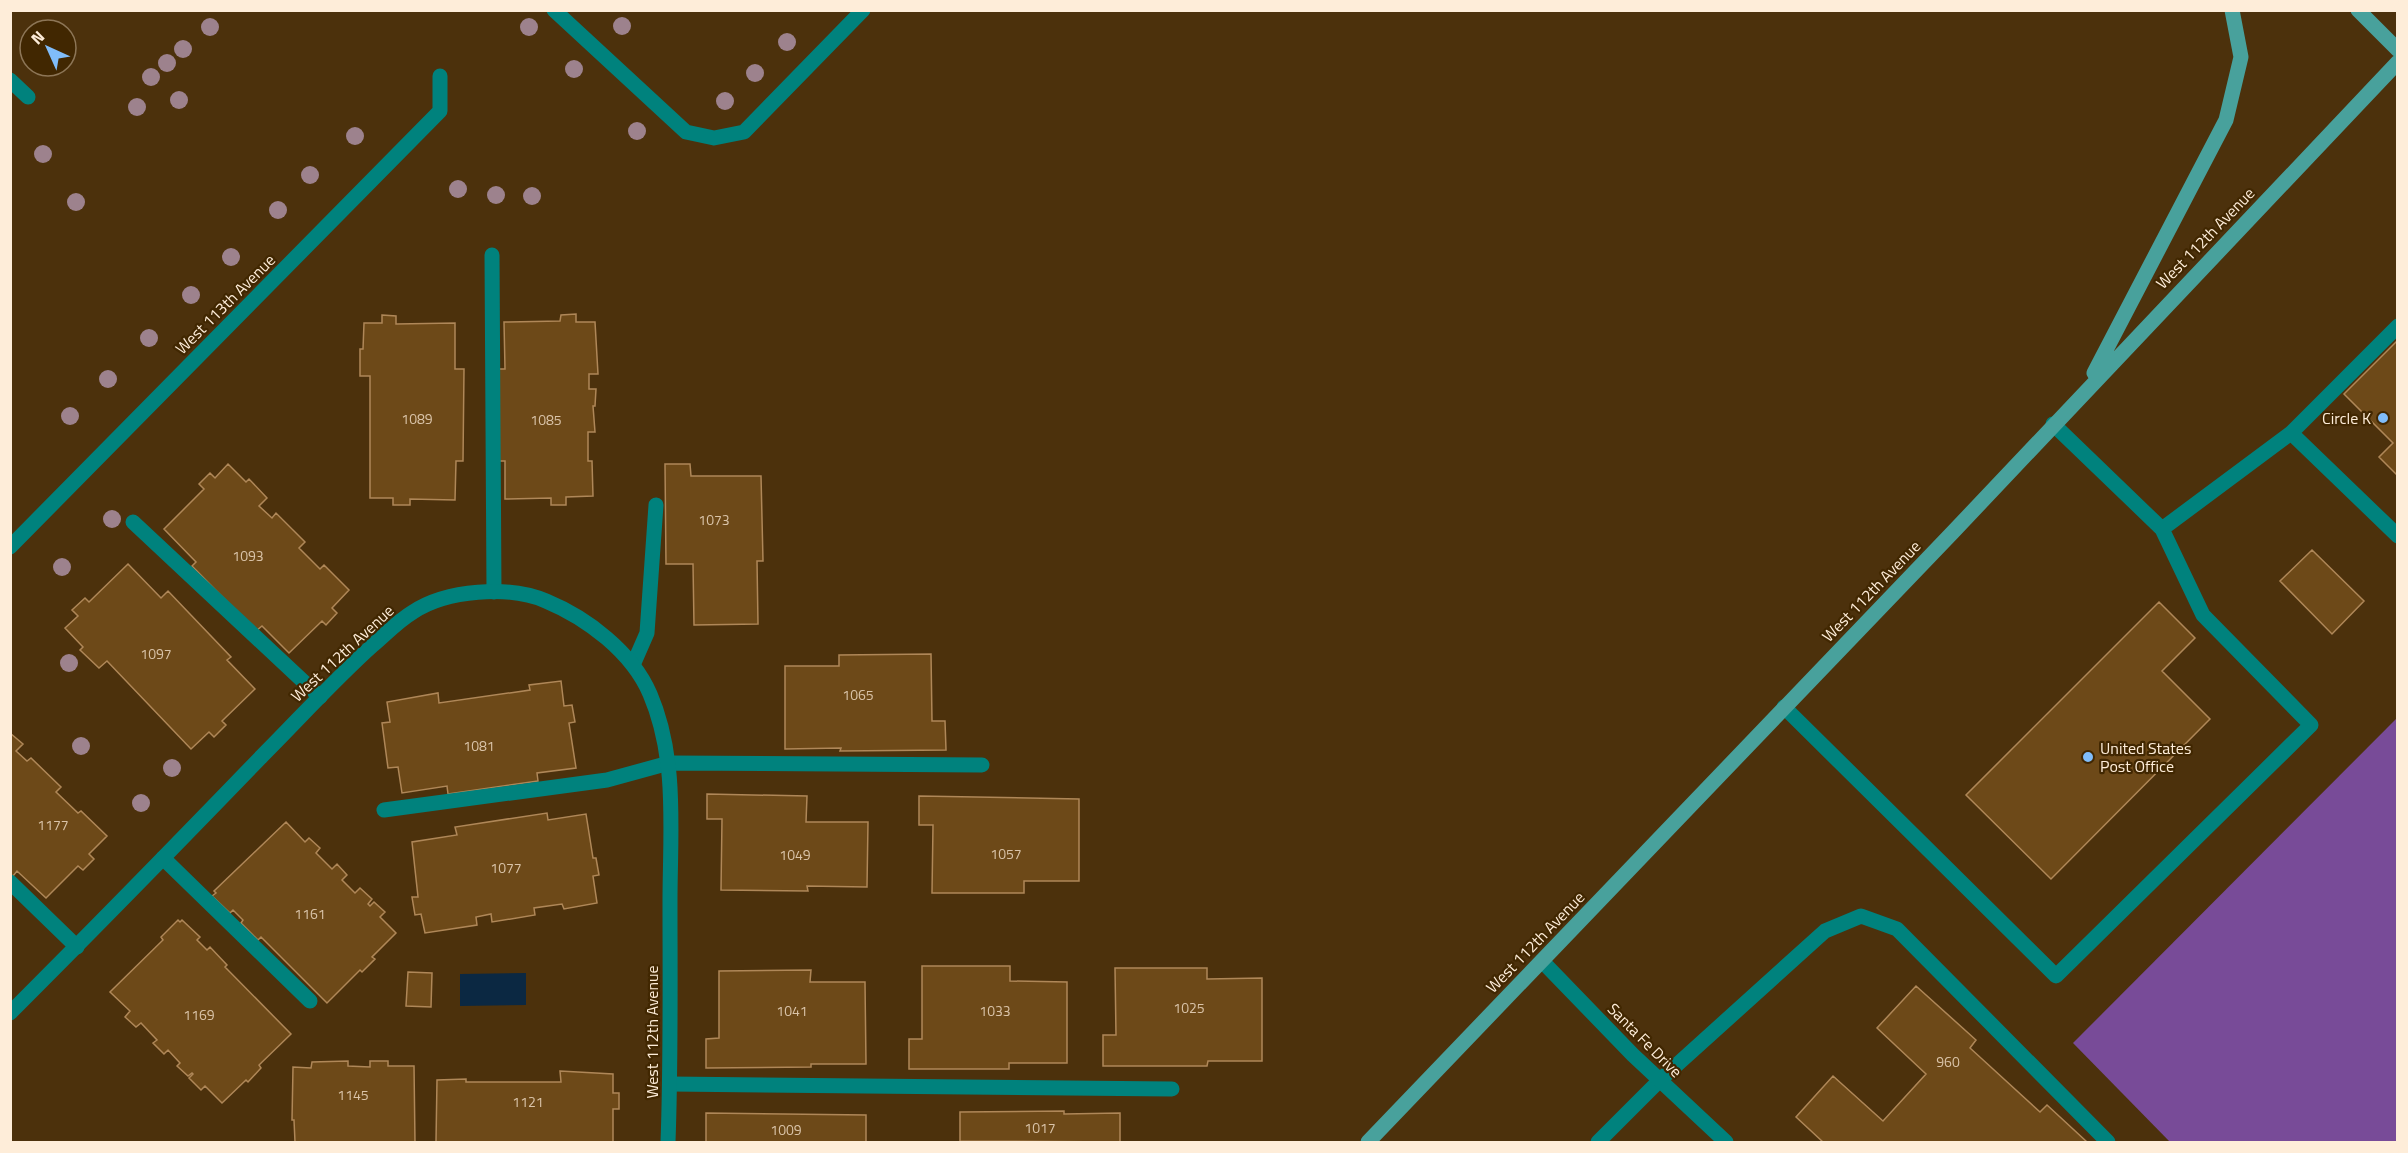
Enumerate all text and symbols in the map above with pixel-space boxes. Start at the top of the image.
north arrow [18,18,78,78]
text: N [25,25,50,50]
street label: West 112th Avenue [2150,182,2260,294]
street label: West 113th Avenue [169,248,281,360]
place label: Circle K [2322,406,2371,430]
house number: 1089 [401,408,433,429]
house number: 1085 [530,409,562,430]
marker: Circle K [2376,411,2390,425]
house number: 1073 [698,509,730,530]
street label: West 112th Avenue [1816,535,1926,647]
house number: 1093 [232,545,264,566]
street label: West 112th Avenue [285,599,399,707]
house number: 1097 [140,643,172,664]
house number: 1065 [842,684,874,705]
house number: 1081 [463,735,495,756]
place label: United States Post Office [2100,736,2191,778]
marker: United States Post Office [2081,750,2095,764]
house number: 1177 [37,814,69,835]
house number: 1057 [990,843,1022,864]
house number: 1049 [779,844,811,865]
house number: 1077 [490,857,522,878]
street label: West 112th Avenue [1480,886,1590,998]
house number: 1161 [294,903,326,924]
street label: West 112th Avenue [640,965,664,1099]
house number: 1025 [1173,997,1205,1018]
street label: Santa Fe Drive [1602,997,1688,1083]
house number: 1041 [776,1000,808,1021]
house number: 1033 [979,1000,1011,1021]
house number: 1169 [183,1004,215,1025]
house number: 960 [1936,1051,1960,1072]
house number: 1145 [337,1084,369,1105]
house number: 1121 [512,1091,544,1112]
house number: 1017 [1024,1117,1056,1138]
house number: 1009 [770,1119,802,1140]

